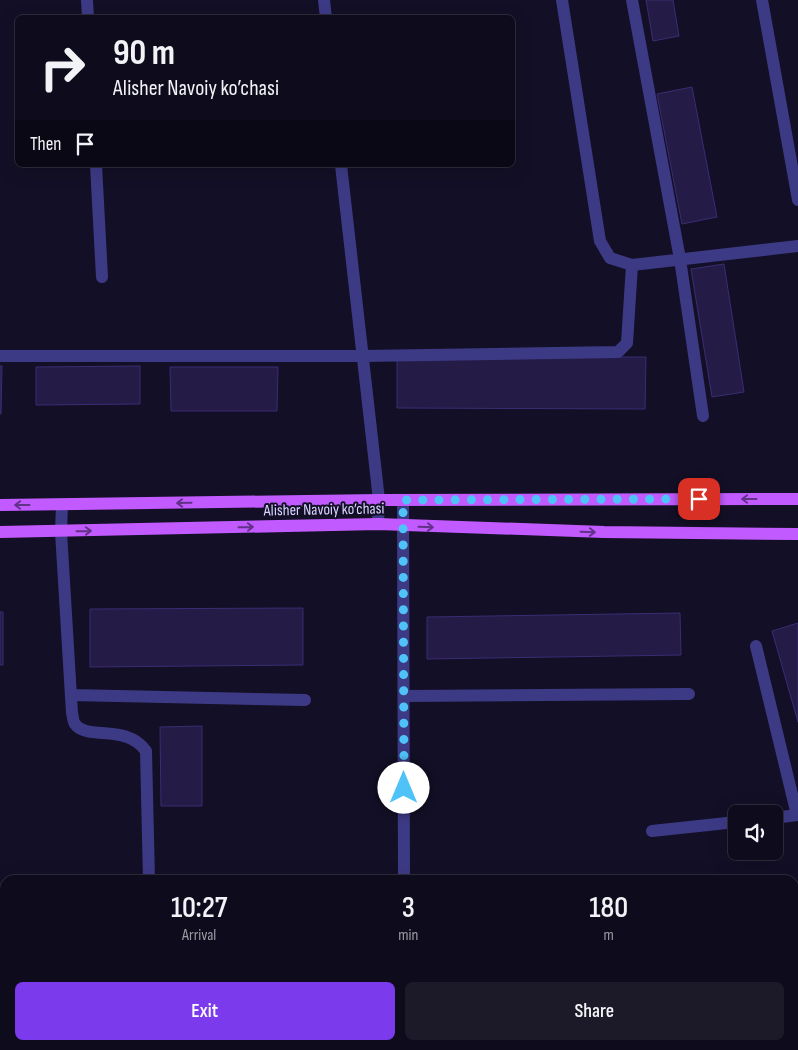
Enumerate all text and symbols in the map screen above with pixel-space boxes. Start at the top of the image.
text: 90 m [113,32,175,75]
icon: right [30,35,95,100]
text: Alisher Navoiy ko’chasi [113,75,279,102]
icon: arrive [71,130,99,158]
text: Then [30,133,61,156]
pin [678,478,720,520]
icon: arrive [685,485,713,513]
one-way arrow [742,494,758,504]
one-way arrow [177,498,193,508]
street label: Alisher Navoiy ko’chasi [262,499,385,521]
one-way arrow [14,500,30,510]
one-way arrow [418,522,434,532]
one-way arrow [238,523,254,532]
one-way arrow [75,527,91,536]
one-way arrow [580,527,596,536]
position arrow [377,761,429,813]
map controls [728,805,783,860]
button: sound [728,805,783,860]
text: 10:27 [171,890,227,926]
text: 3 [402,890,415,926]
text: 180 [589,890,628,926]
text: Arrival [182,926,216,945]
text: min [398,926,418,945]
text: m [604,926,614,945]
button: Exit [15,982,395,1040]
button: Share [405,982,784,1040]

